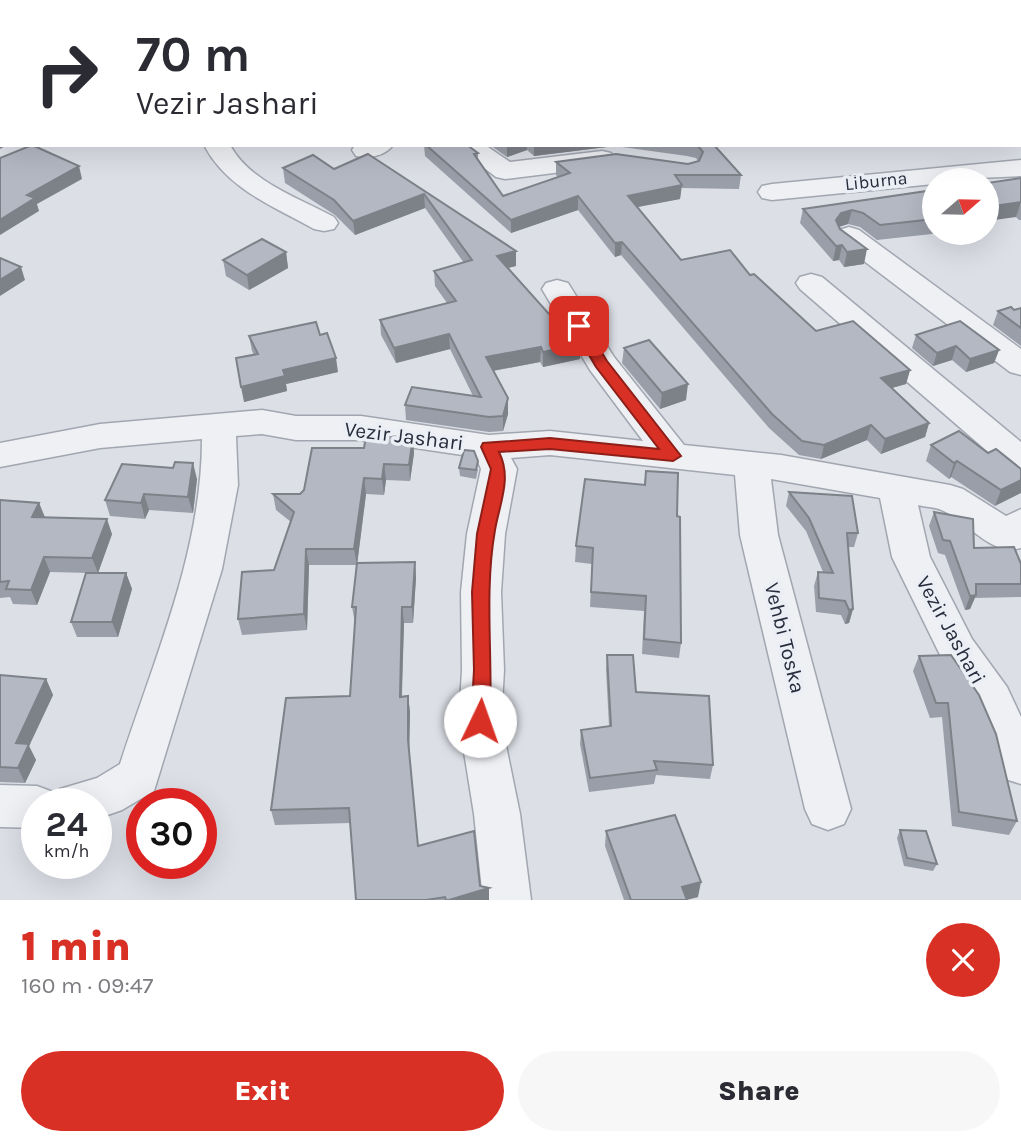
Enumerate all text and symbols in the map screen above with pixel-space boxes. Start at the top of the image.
text: 70 m [136,26,250,83]
icon: right [21,28,112,119]
text: Vezir Jashari [136,85,319,122]
street label: Liburna [844,167,908,195]
north arrow [922,168,999,245]
map controls [922,168,999,245]
pin [549,296,609,356]
icon: arrive [560,307,598,345]
street label: Vezir Jashari [343,417,465,455]
street label: Vezir Jashari [911,572,991,688]
street label: Vehbi Toska [760,580,810,696]
position arrow [443,684,517,758]
speed limit sign: 30 [126,788,217,879]
text: 24 [46,804,88,845]
text: km/h [44,840,89,862]
text: 1 min [21,921,131,971]
button: close [926,923,1000,997]
text: 160 m · 09:47 [21,972,153,999]
button: Exit [21,1051,504,1131]
button: Share [518,1051,1000,1131]

